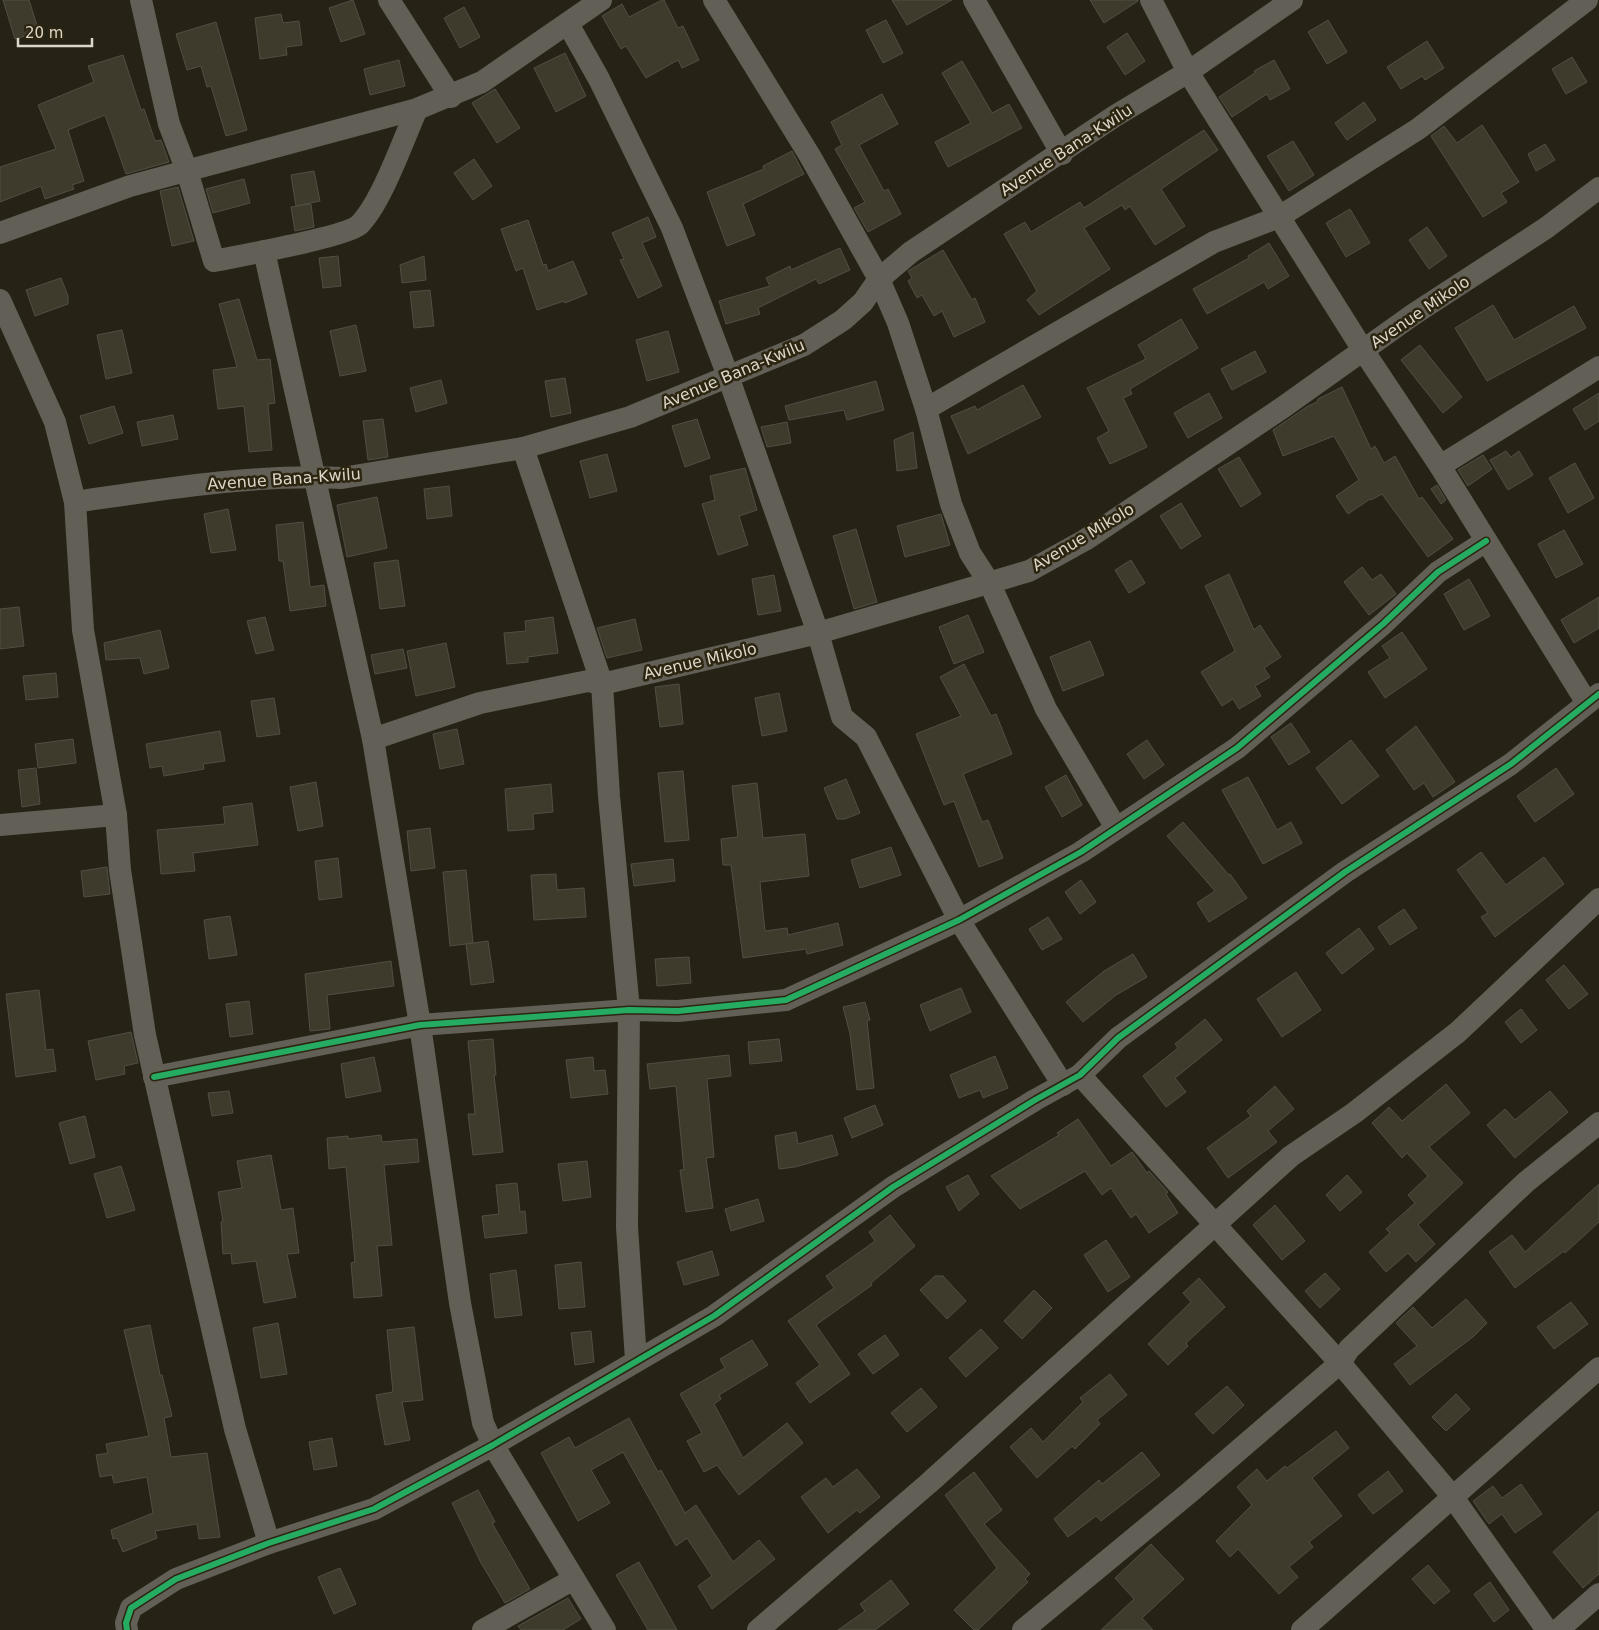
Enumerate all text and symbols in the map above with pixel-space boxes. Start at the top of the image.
scale bar [18,15,91,47]
text: 20 m [25,24,63,42]
street label: Avenue Bana-Kwilu [996,100,1136,200]
street label: Avenue Mikolo [1367,272,1473,352]
street label: Avenue Bana-Kwilu [659,335,807,413]
street label: Avenue Bana-Kwilu [207,464,361,494]
street label: Avenue Mikolo [1029,499,1137,575]
street label: Avenue Mikolo [642,639,758,683]

